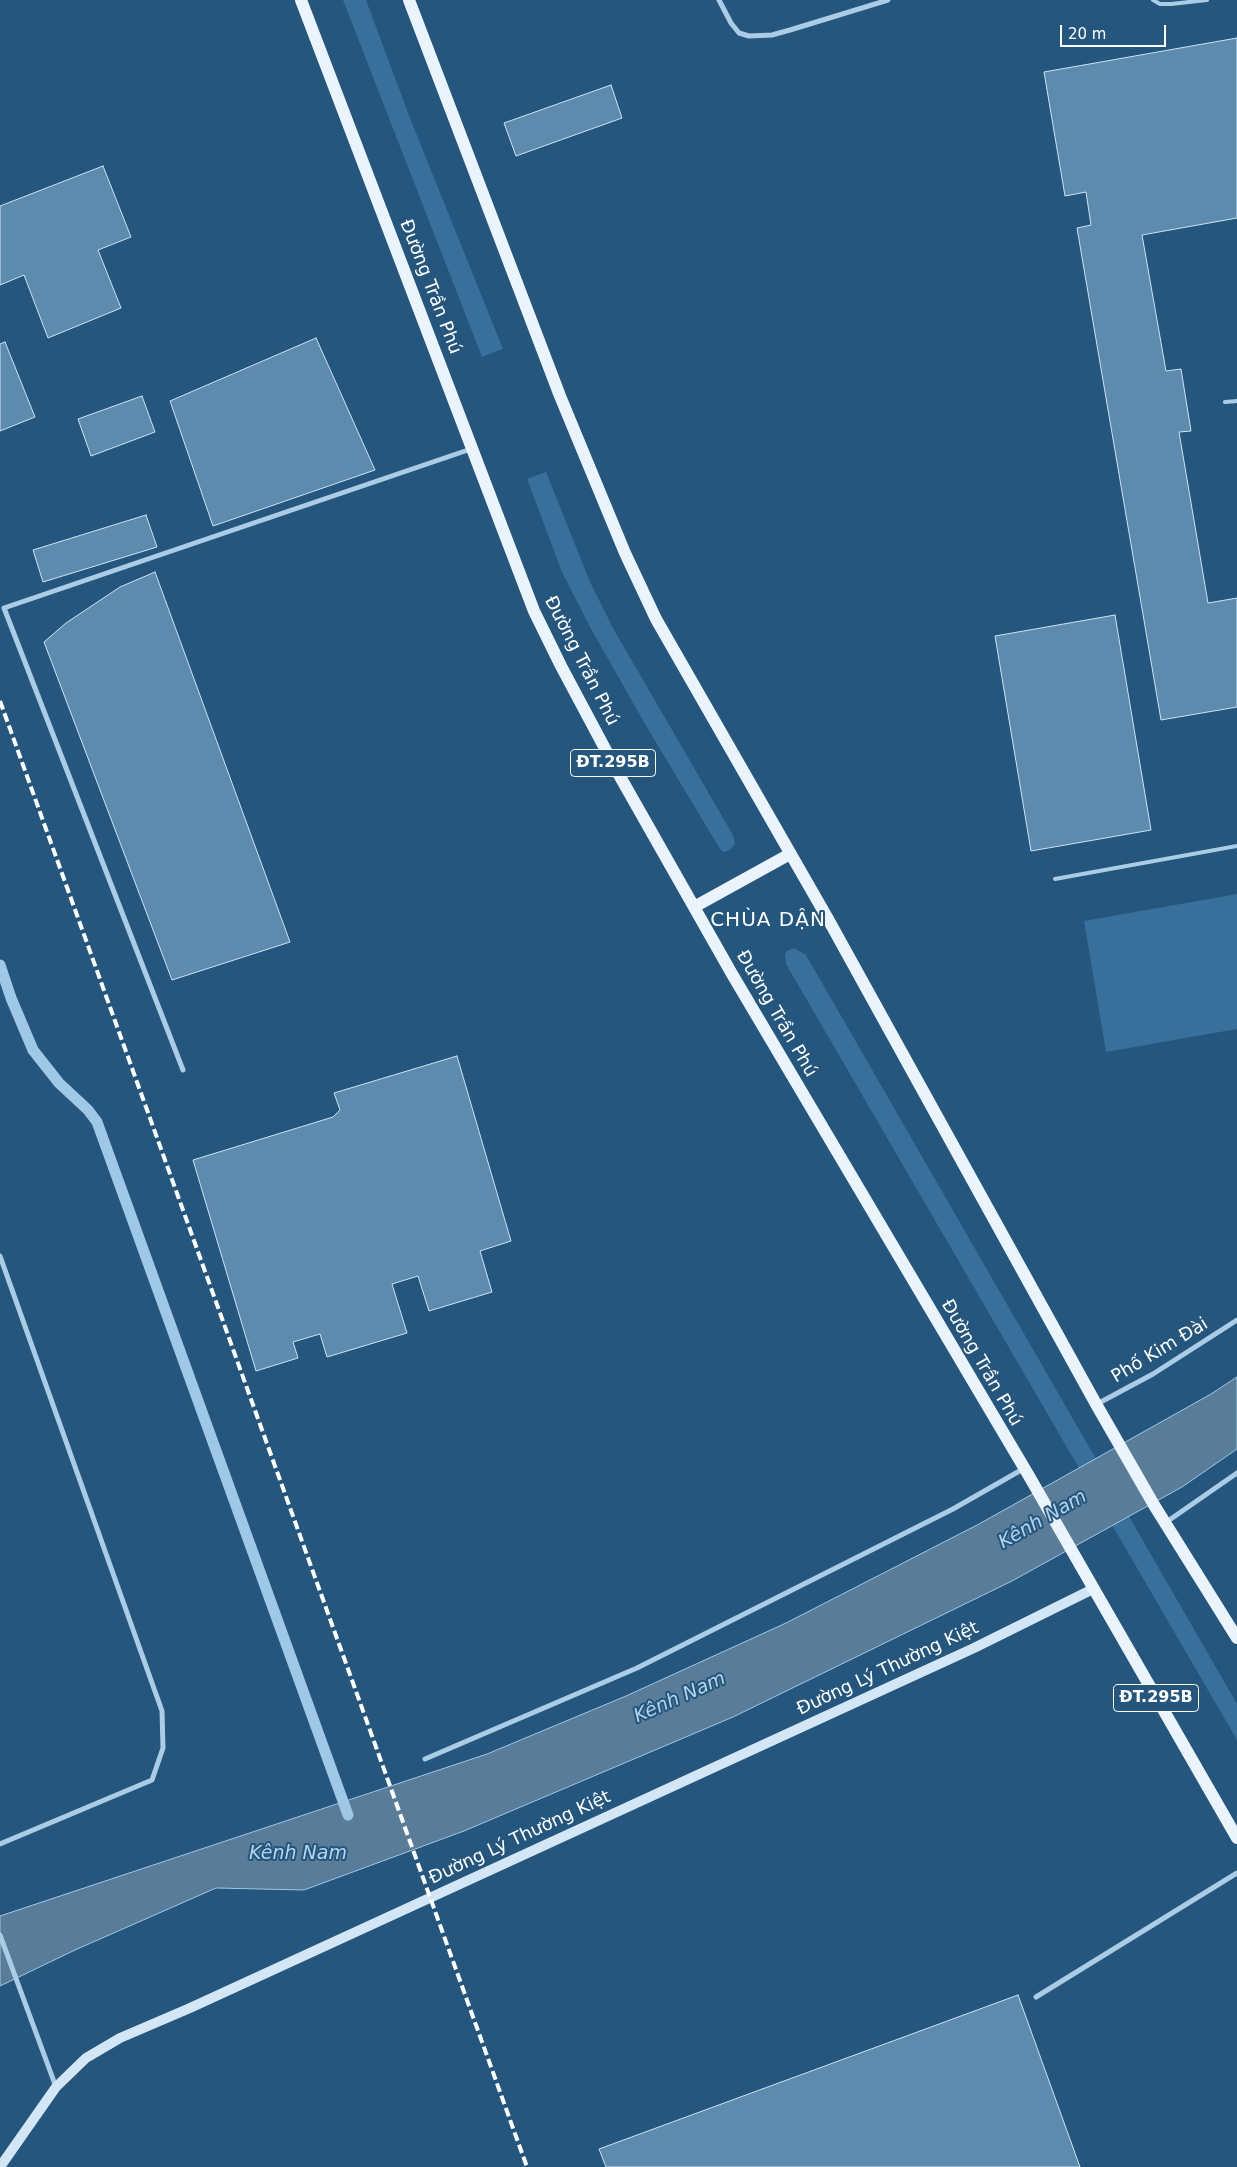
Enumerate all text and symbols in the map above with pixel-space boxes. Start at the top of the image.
scale bar [1062,15,1168,47]
text: 20 m [1068,25,1106,43]
street label: Đường Trần Phú [394,217,466,357]
street label: Đường Trần Phú [539,593,623,729]
road number: ĐT.295B [570,750,656,776]
district label: CHÙA DẬN [709,909,827,933]
street label: Đường Trần Phú [731,947,821,1081]
street label: Đường Trần Phú [936,1296,1026,1430]
street label: Phố Kim Đài [1108,1314,1212,1388]
water label: Kênh Nam [995,1486,1091,1554]
street label: Đường Lý Thường Kiệt [794,1617,982,1721]
water label: Kênh Nam [631,1668,729,1728]
road number: ĐT.295B [1114,1685,1198,1712]
street label: Đường Lý Thường Kiệt [426,1786,614,1890]
water label: Kênh Nam [249,1843,347,1865]

